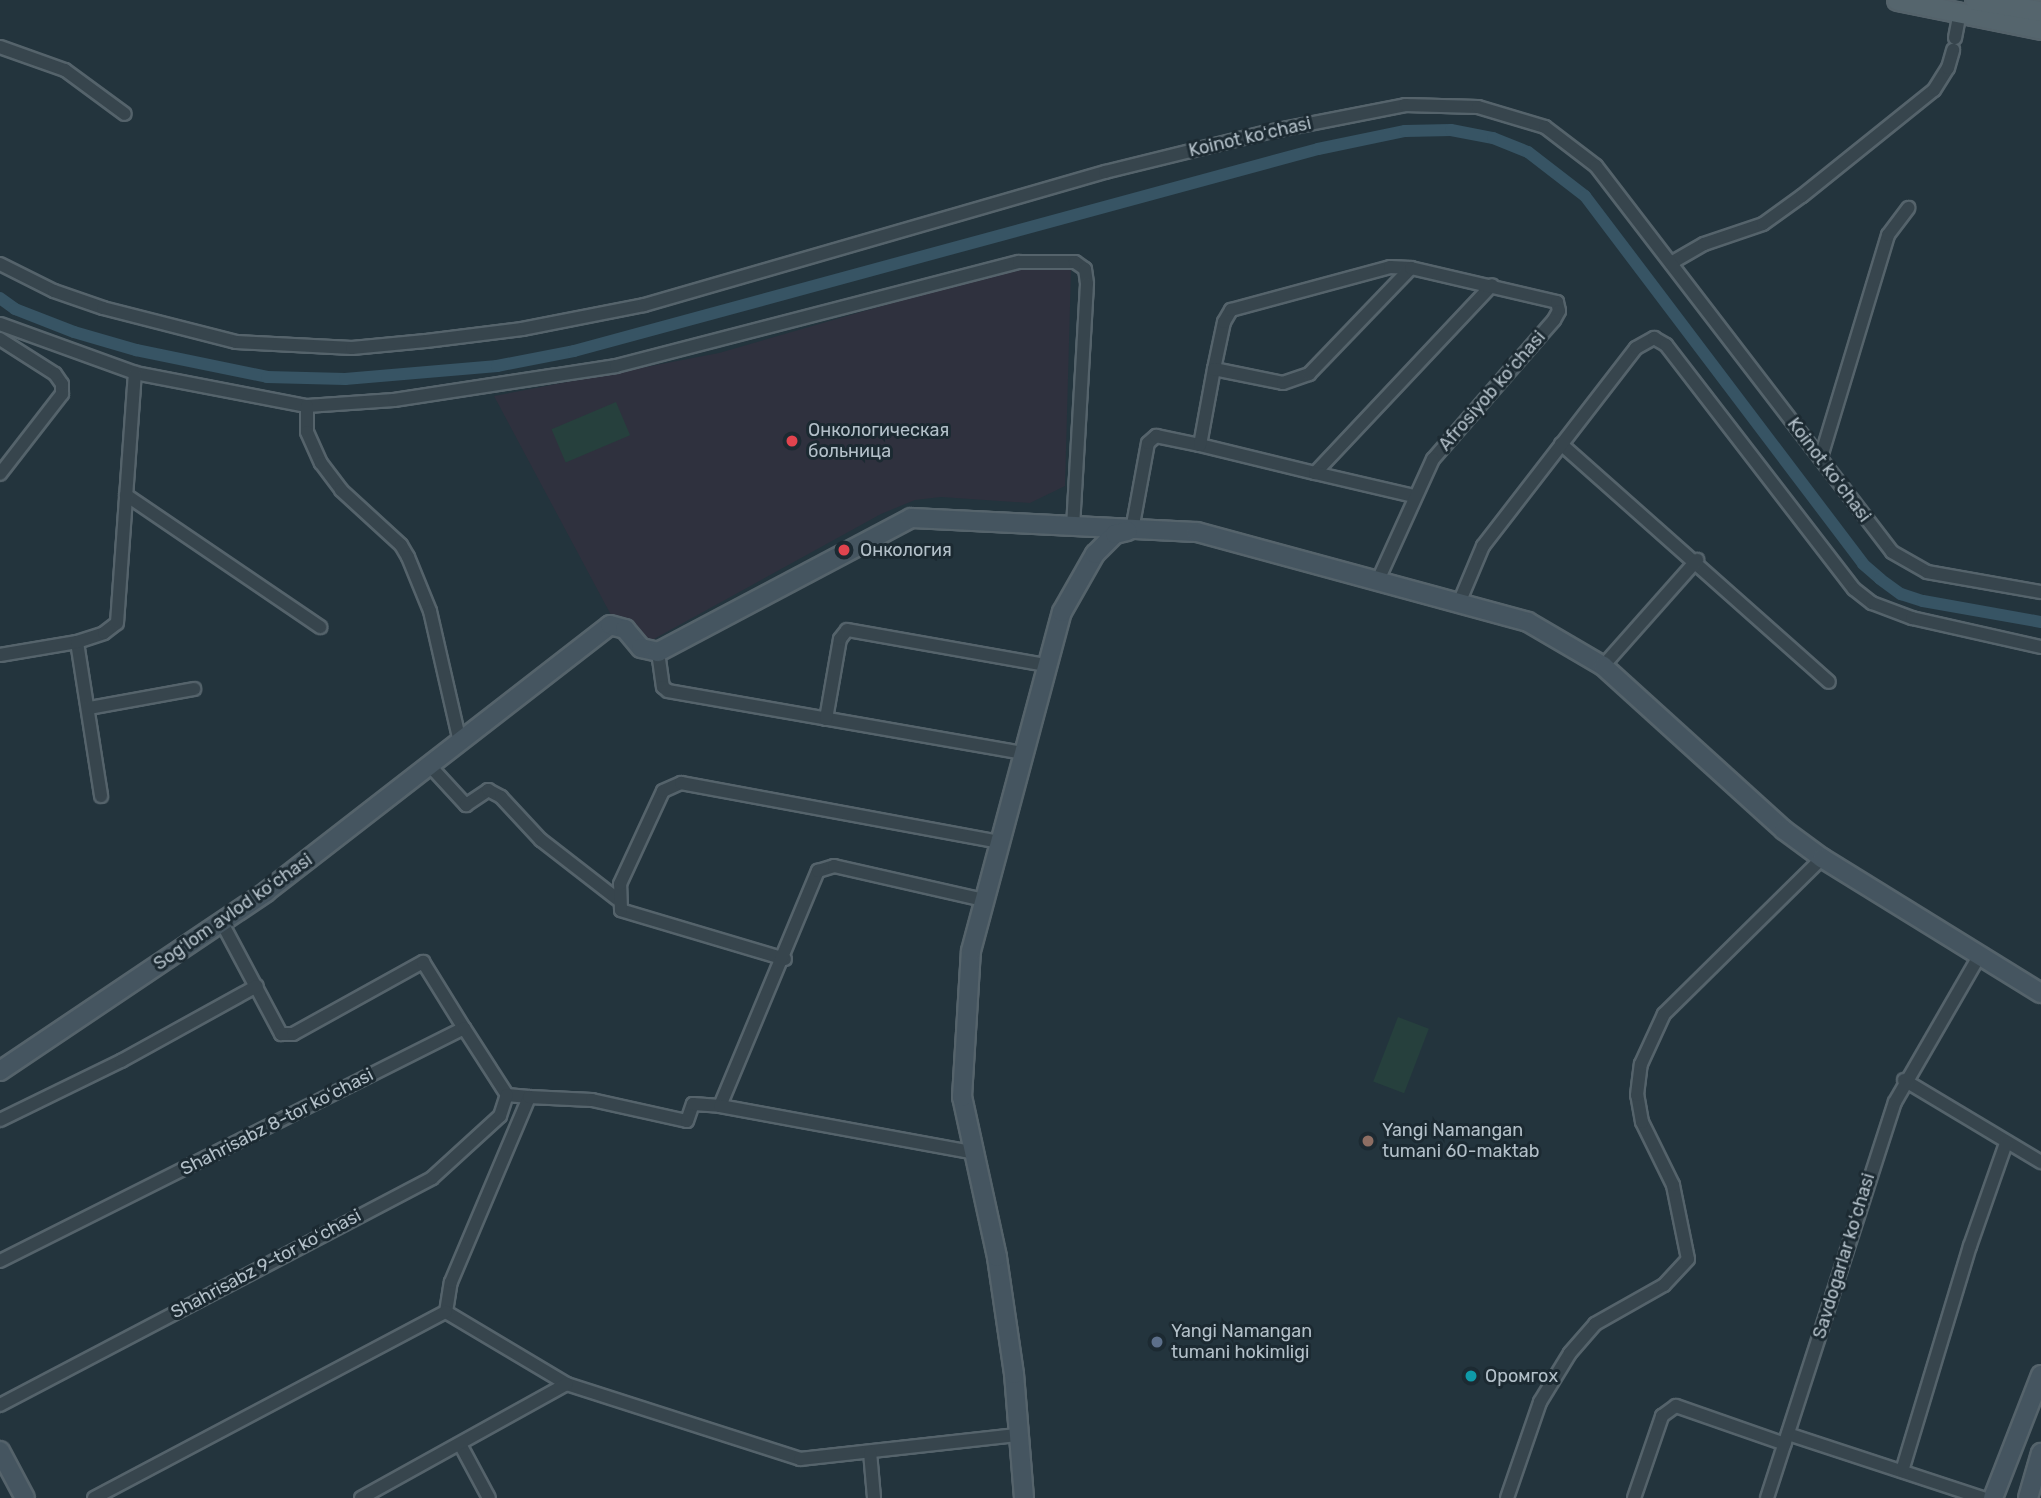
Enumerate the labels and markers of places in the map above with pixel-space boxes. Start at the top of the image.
place label: Онкологическая больница [808,420,949,462]
marker: Онкологическая больница [782,431,802,451]
place label: Онкология [860,539,952,561]
marker: Онкология [834,540,854,560]
place label: Yangi Namangan tumani 60-maktab [1382,1120,1539,1162]
marker: Yangi Namangan tumani 60-maktab [1360,1133,1376,1149]
place label: Yangi Namangan tumani hokimligi [1171,1321,1312,1364]
marker: Yangi Namangan tumani hokimligi [1149,1334,1165,1350]
place label: Оромгох [1485,1365,1558,1387]
marker: Оромгох [1463,1368,1479,1384]

